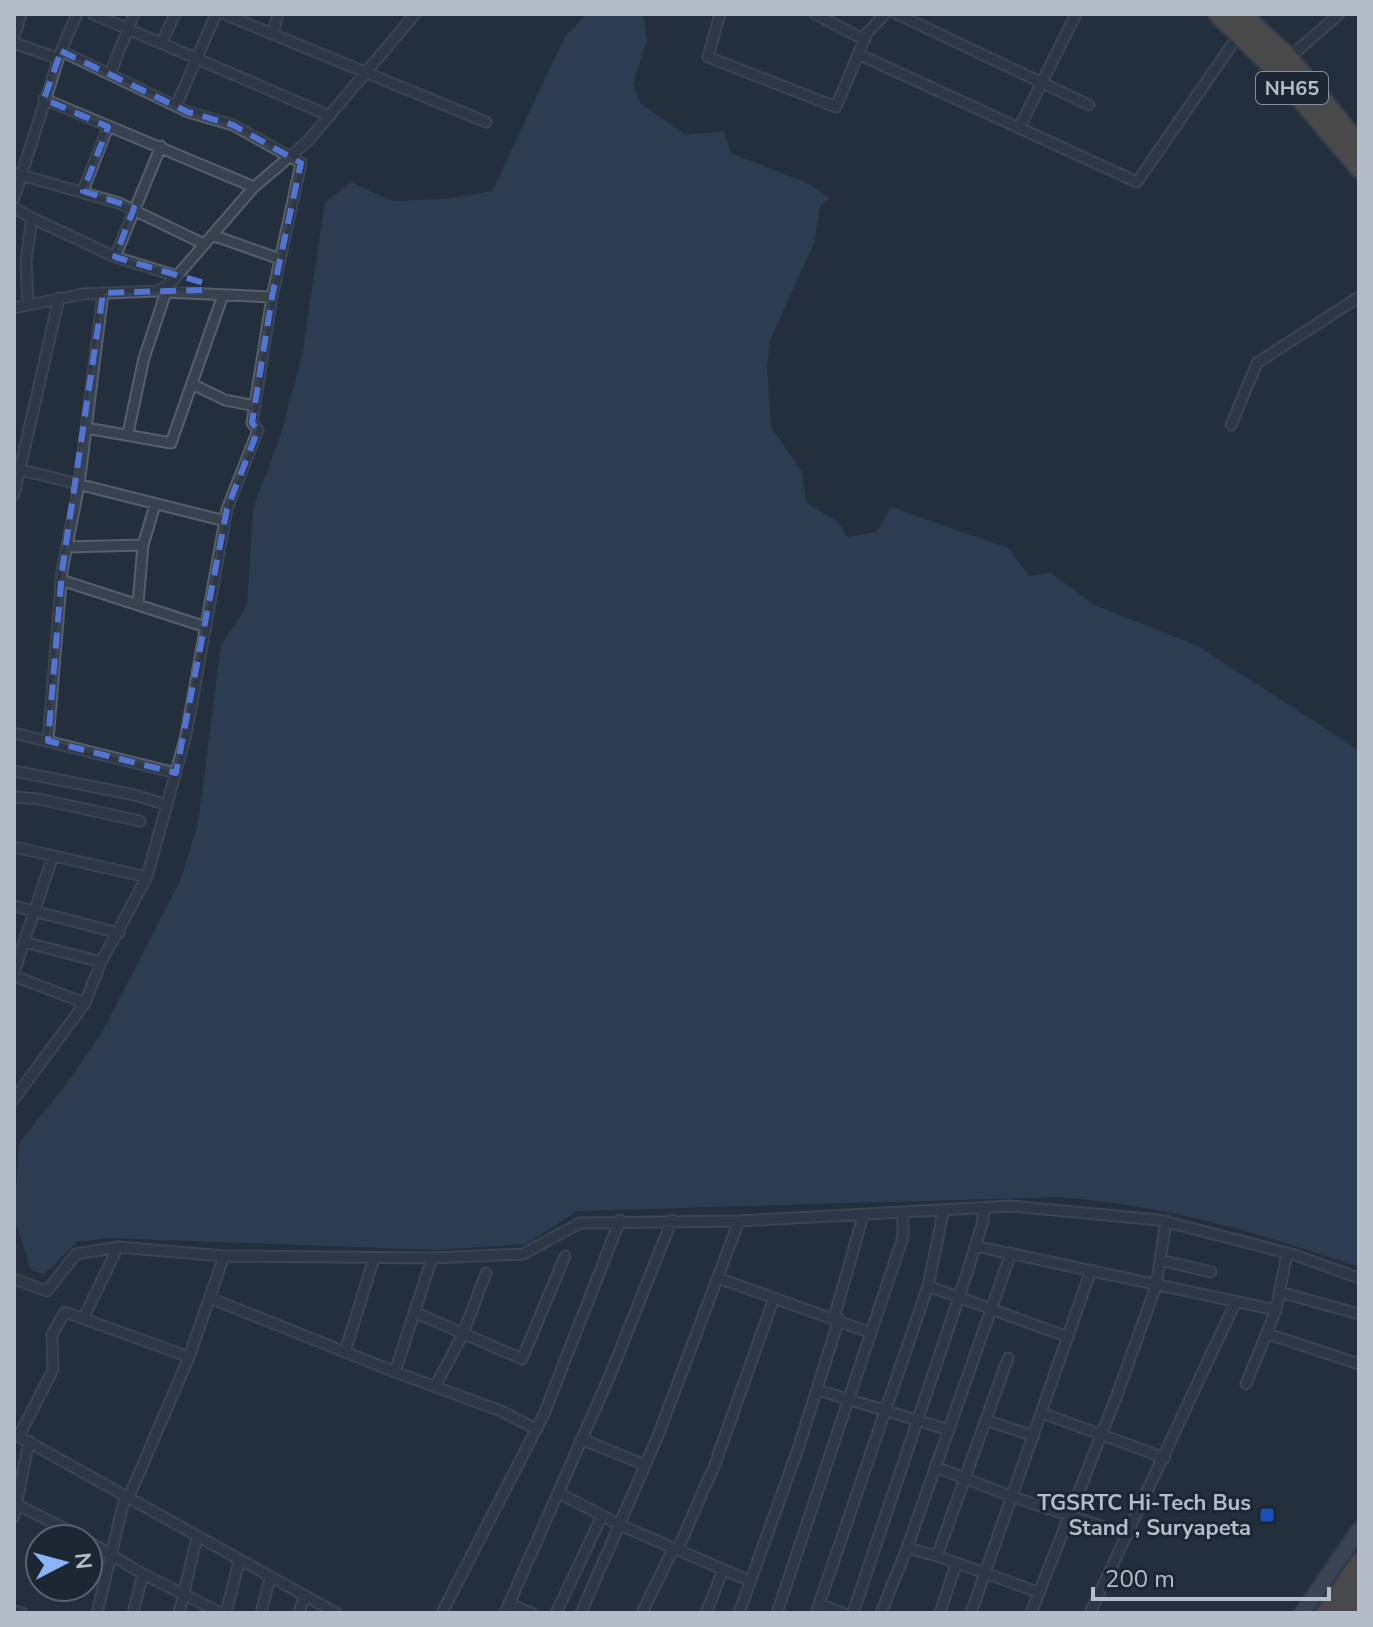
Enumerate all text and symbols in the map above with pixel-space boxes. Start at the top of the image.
road number: NH65 [1256,72,1328,104]
place label: TGSRTC Hi-Tech Bus Stand , Suryapeta [1037,1488,1251,1543]
marker: TGSRTC Hi-Tech Bus Stand , Suryapeta [1258,1506,1276,1524]
north arrow [24,1523,104,1603]
text: N [67,1551,99,1571]
scale bar [1093,1551,1329,1601]
text: 200 m [1105,1563,1175,1595]

